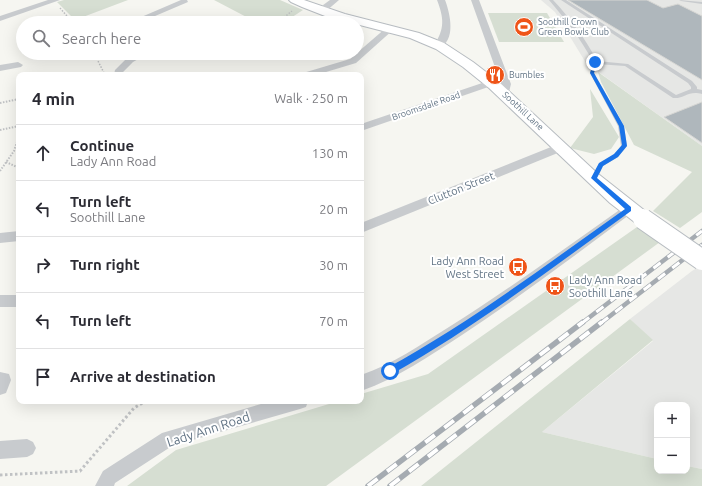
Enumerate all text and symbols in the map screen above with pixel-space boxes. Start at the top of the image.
search box [16,16,364,60]
sports icon: Soothill Crown Green Bowls Club [513,16,535,38]
place label: Soothill Crown Green Bowls Club [538,17,609,37]
icon: search [30,27,52,49]
text: Search here [62,30,141,47]
route end [586,53,604,71]
restaurant icon: Bumbles [484,64,506,86]
place label: Bumbles [509,70,544,80]
text: 4 min [32,89,75,108]
street label: Broomsdale Road [391,90,461,122]
street label: Soothill Lane [500,90,546,132]
text: Walk · 250 m [274,91,348,105]
text: Continue [70,137,134,154]
icon: ahead [32,142,54,164]
text: 130 m [312,146,348,160]
text: Lady Ann Road [70,154,156,168]
street label: Clutton Street [426,169,497,207]
text: Turn left [70,193,131,210]
icon: left [32,198,54,220]
text: 20 m [319,202,348,216]
text: Soothill Lane [70,210,145,224]
icon: right [32,254,54,276]
place label: Lady Ann Road West Street [431,255,505,280]
text: Turn right [70,256,140,273]
bus stop icon: Lady Ann Road West Street [507,256,529,278]
text: 30 m [319,258,348,272]
place label: Lady Ann Road Soothill Lane [569,274,642,299]
bus stop icon: Lady Ann Road Soothill Lane [544,275,566,297]
icon: left [32,310,54,332]
text: Turn left [70,312,131,329]
text: 70 m [319,314,348,328]
route start [381,362,399,380]
icon: arrive [32,366,54,388]
text: Arrive at destination [70,368,216,385]
map controls [654,402,690,474]
button: + [654,402,690,438]
street label: Lady Ann Road [165,409,251,449]
button: − [654,438,690,474]

